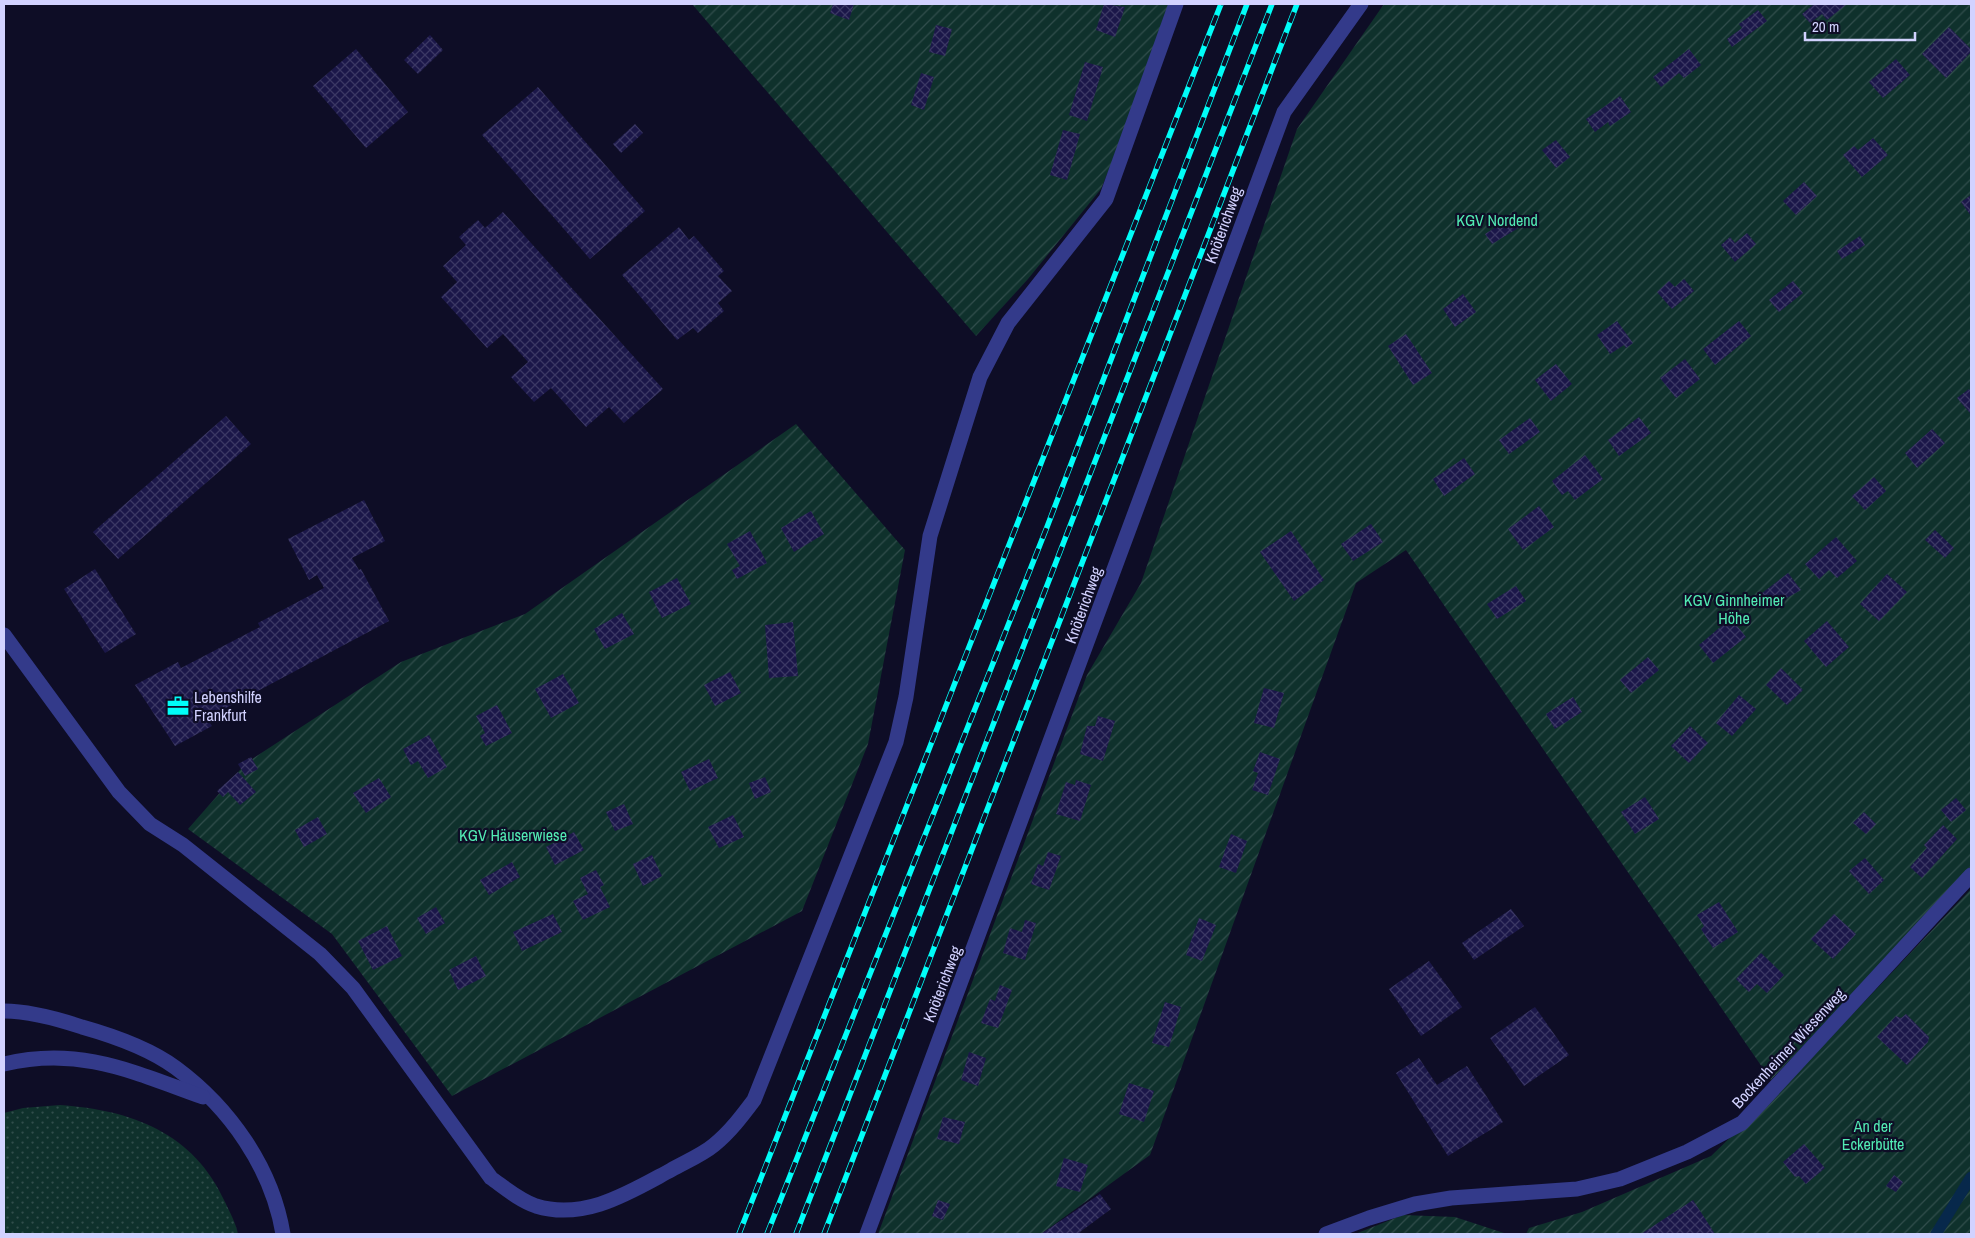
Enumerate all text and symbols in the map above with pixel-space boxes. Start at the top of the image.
scale bar [1805,10,1915,42]
text: 20 m [1812,16,1839,37]
street label: Knöterichweg [1199,183,1247,266]
park label: KGV Nordend [1456,209,1538,231]
street label: Knöterichweg [1059,563,1107,646]
park label: KGV Ginnheimer Höhe [1684,589,1785,629]
place label: Lebenshilfe Frankfurt [194,686,262,726]
office icon: Lebenshilfe Frankfurt [165,693,191,719]
park label: KGV Häuserwiese [459,824,567,846]
street label: Knöterichweg [917,942,967,1025]
street label: Bockenheimer Wiesenweg [1726,983,1850,1113]
park label: An der Eckerbütte [1842,1115,1904,1155]

